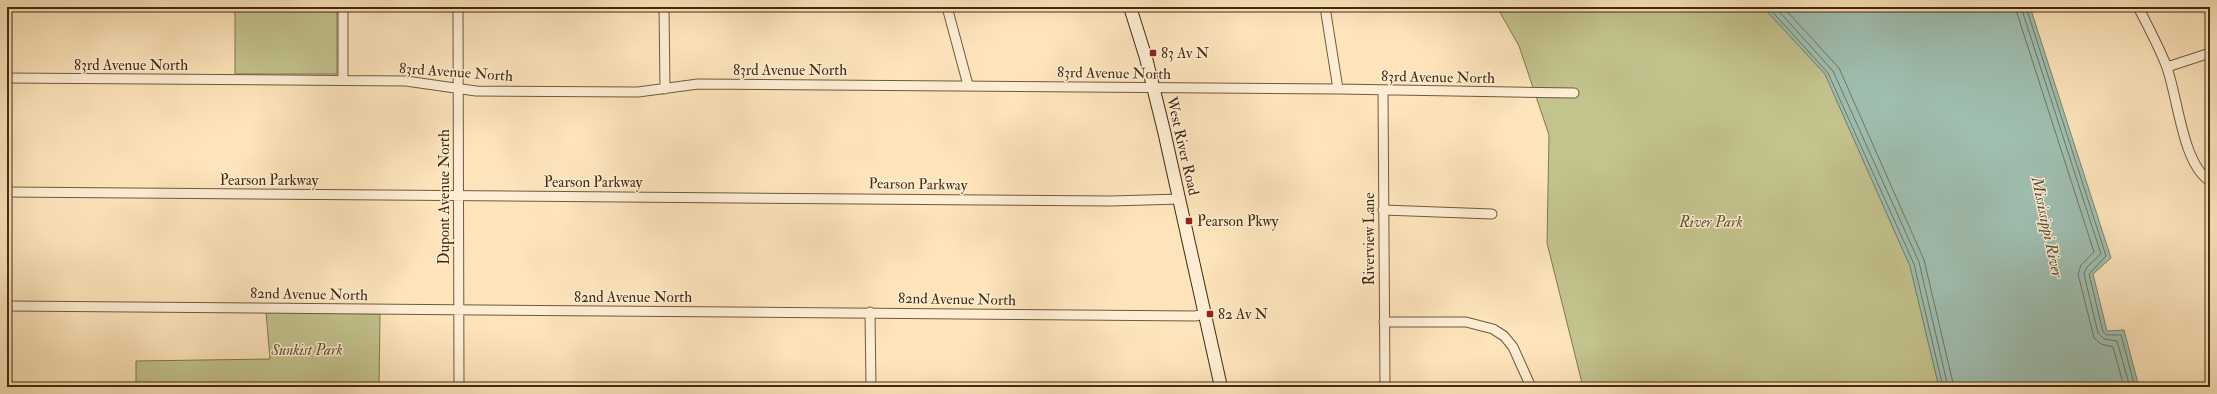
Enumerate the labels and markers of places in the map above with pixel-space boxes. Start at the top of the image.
place label: 83 Av N [1161,44,1210,63]
marker: 83 Av N [1148,48,1158,58]
place label: Pearson Pkwy [1197,212,1279,231]
marker: Pearson Pkwy [1184,216,1194,226]
place label: 82 Av N [1218,305,1269,324]
marker: 82 Av N [1205,309,1215,319]

